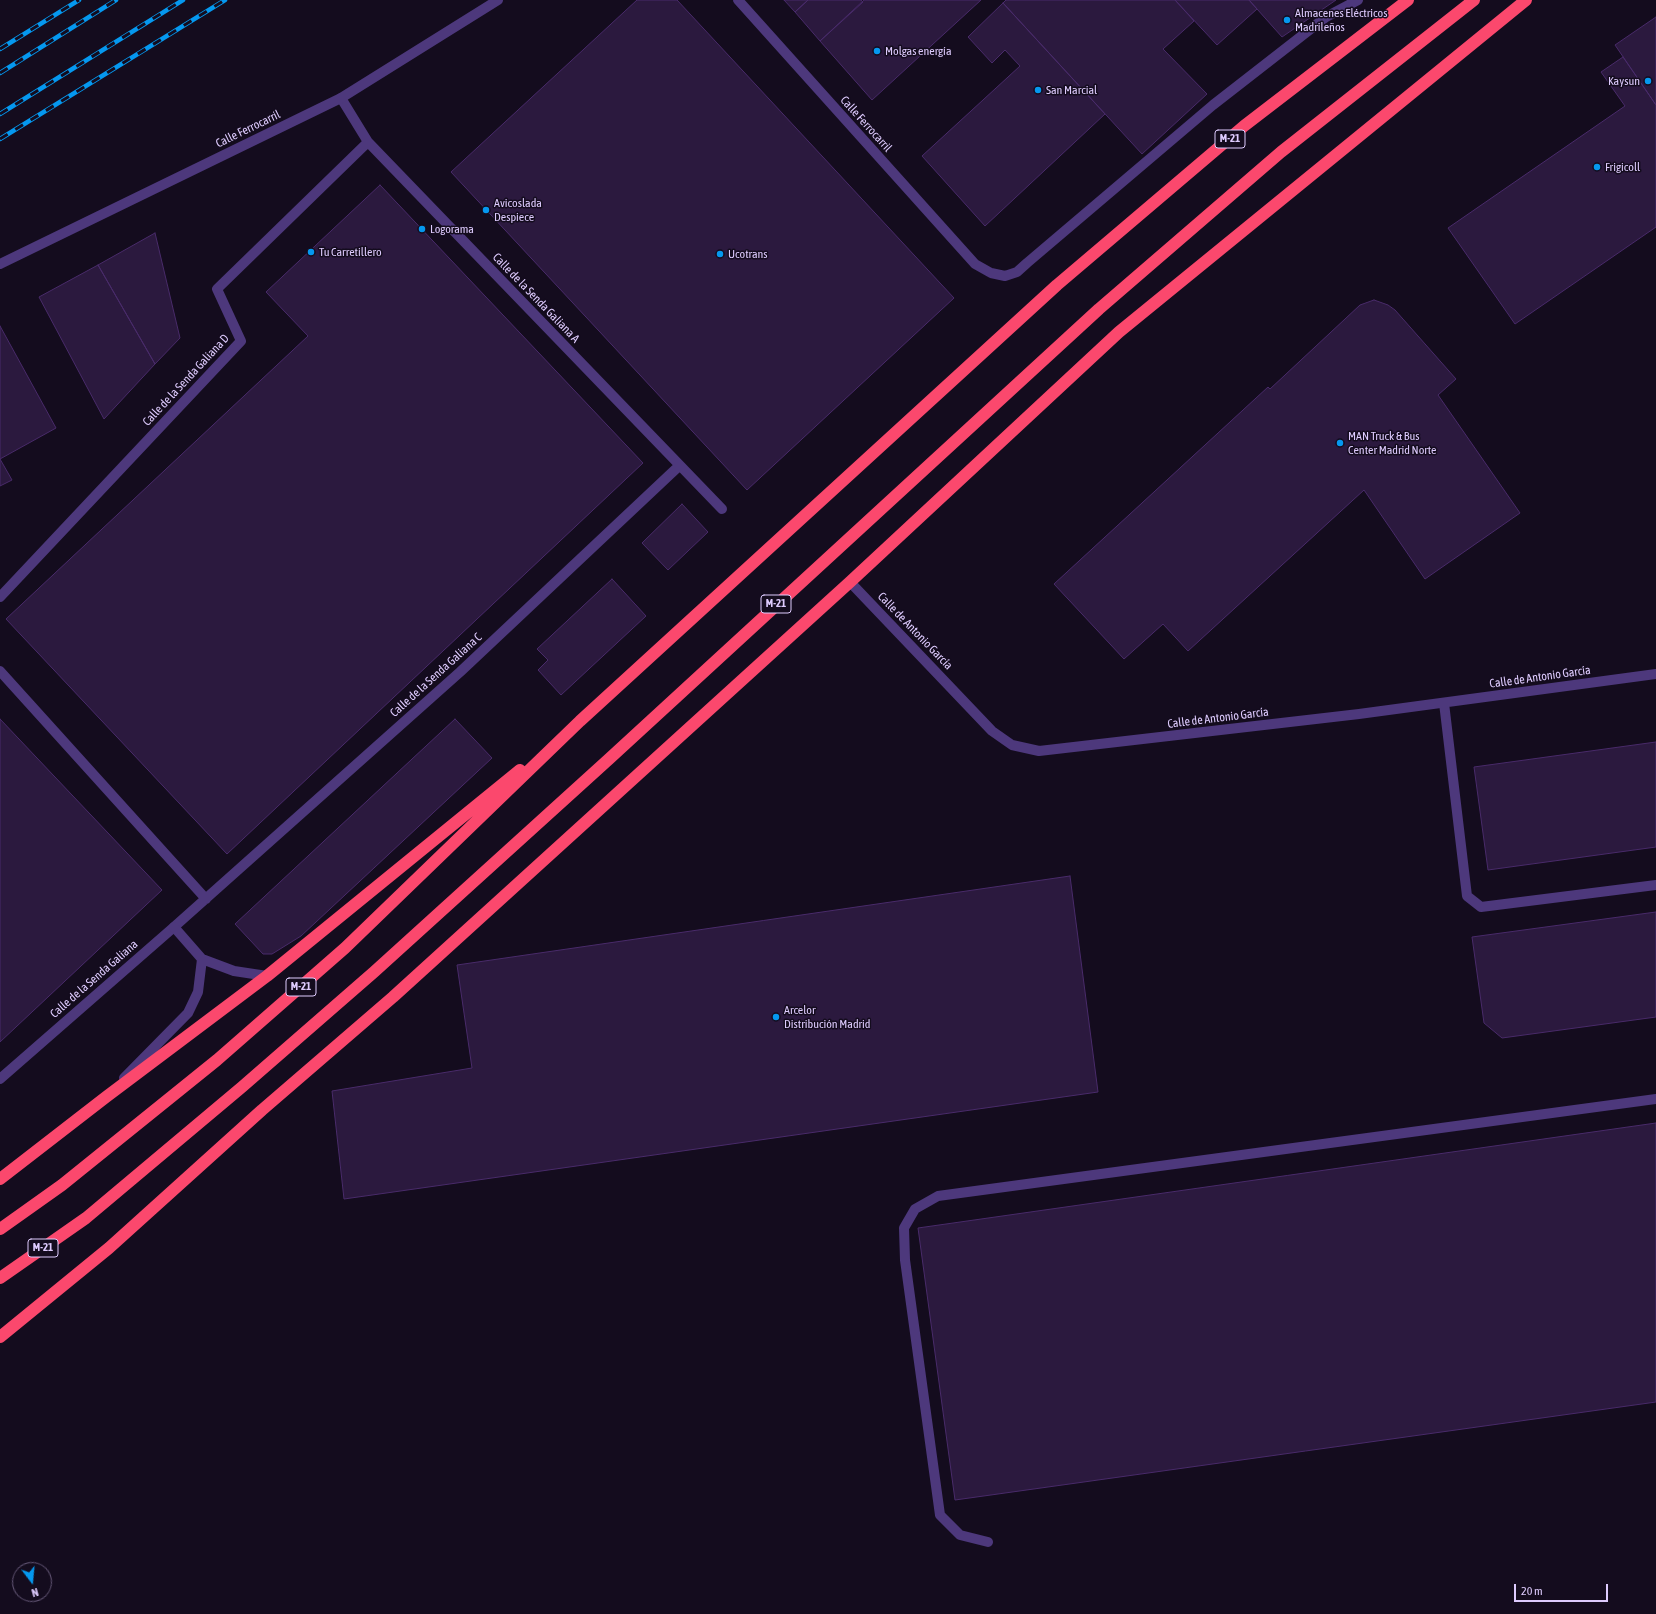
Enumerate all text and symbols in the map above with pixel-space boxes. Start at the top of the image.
place label: Almacenes Eléctricos Madrileños [1295,6,1387,34]
marker: Almacenes Eléctricos Madrileños [1282,15,1292,25]
place label: Molgas energía [885,44,951,58]
marker: Molgas energía [872,46,882,56]
place label: Kaysun [1608,74,1640,88]
marker: Kaysun [1643,76,1653,86]
place label: San Marcial [1046,83,1097,97]
marker: San Marcial [1033,85,1043,95]
street label: Calle Ferrocarril [837,93,895,155]
street label: Calle Ferrocarril [213,107,283,151]
road number: M-21 [1215,130,1245,148]
place label: Frigicoll [1605,160,1640,174]
marker: Frigicoll [1592,162,1602,172]
place label: Avicoslada Despiece [494,196,542,224]
marker: Avicoslada Despiece [481,205,491,215]
place label: Logorama [430,222,474,236]
marker: Logorama [417,224,427,234]
place label: Tu Carretillero [319,245,382,259]
marker: Tu Carretillero [306,247,316,257]
place label: Ucotrans [728,247,768,261]
marker: Ucotrans [715,249,725,259]
street label: Calle de la Senda Galiana A [489,250,583,346]
street label: Calle de la Senda Galiana D [140,331,232,429]
place label: MAN Truck & Bus Center Madrid Norte [1348,429,1436,457]
marker: MAN Truck & Bus Center Madrid Norte [1335,438,1345,448]
street label: Calle de Antonio García [874,589,956,673]
road number: M-21 [761,595,791,613]
street label: Calle de la Senda Galiana C [387,630,485,720]
street label: Calle de Antonio García [1489,663,1591,691]
street label: Calle de Antonio García [1167,705,1269,731]
street label: Calle de la Senda Galiana [47,937,141,1021]
road number: M-21 [286,978,316,996]
place label: Arcelor Distribución Madrid [784,1003,871,1031]
marker: Arcelor Distribución Madrid [771,1012,781,1022]
road number: M-21 [28,1239,58,1257]
north arrow [12,1562,52,1602]
scale bar [1516,1576,1610,1602]
text: 20 m [1521,1584,1543,1598]
text: N [30,1586,40,1599]

